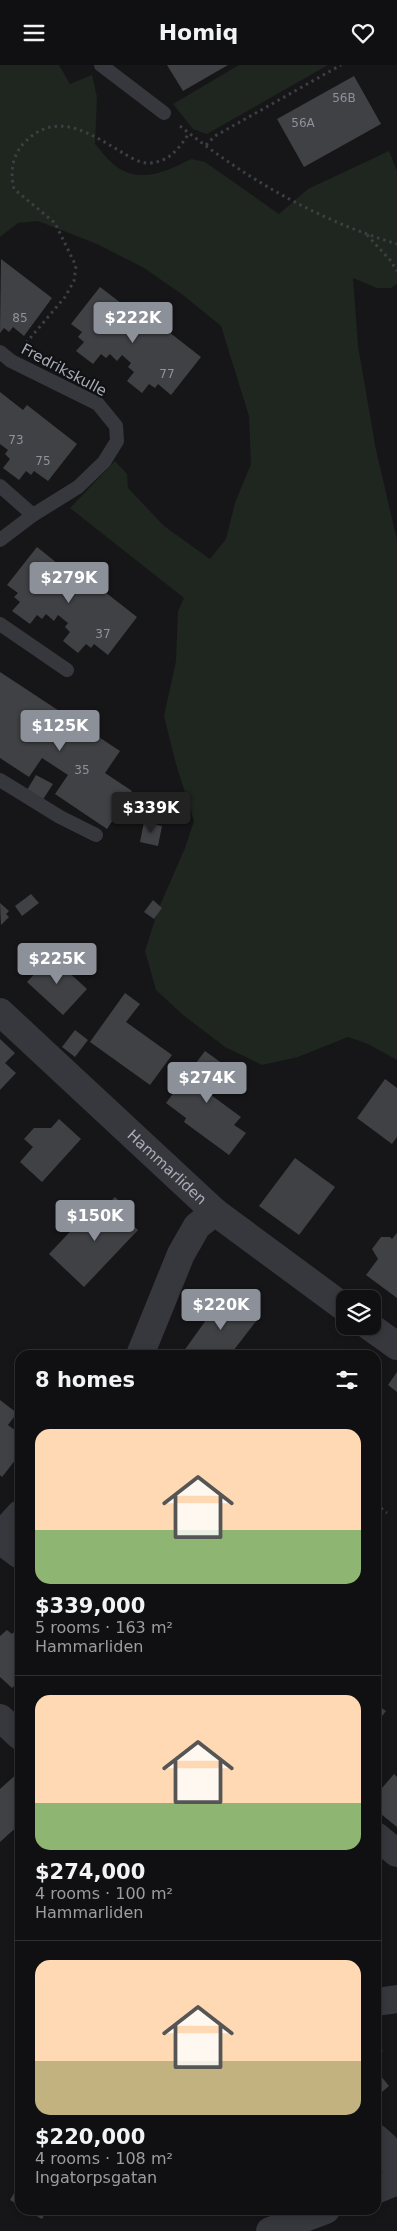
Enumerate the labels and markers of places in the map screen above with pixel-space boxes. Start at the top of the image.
pin: $222K [98,301,168,344]
pin: $279K [34,561,104,604]
pin: $125K [25,709,95,752]
pin: $339K [116,791,186,834]
pin: $225K [22,943,92,985]
pin: $274K [172,1061,242,1104]
pin: $150K [60,1199,130,1242]
pin: $220K [186,1289,256,1331]

